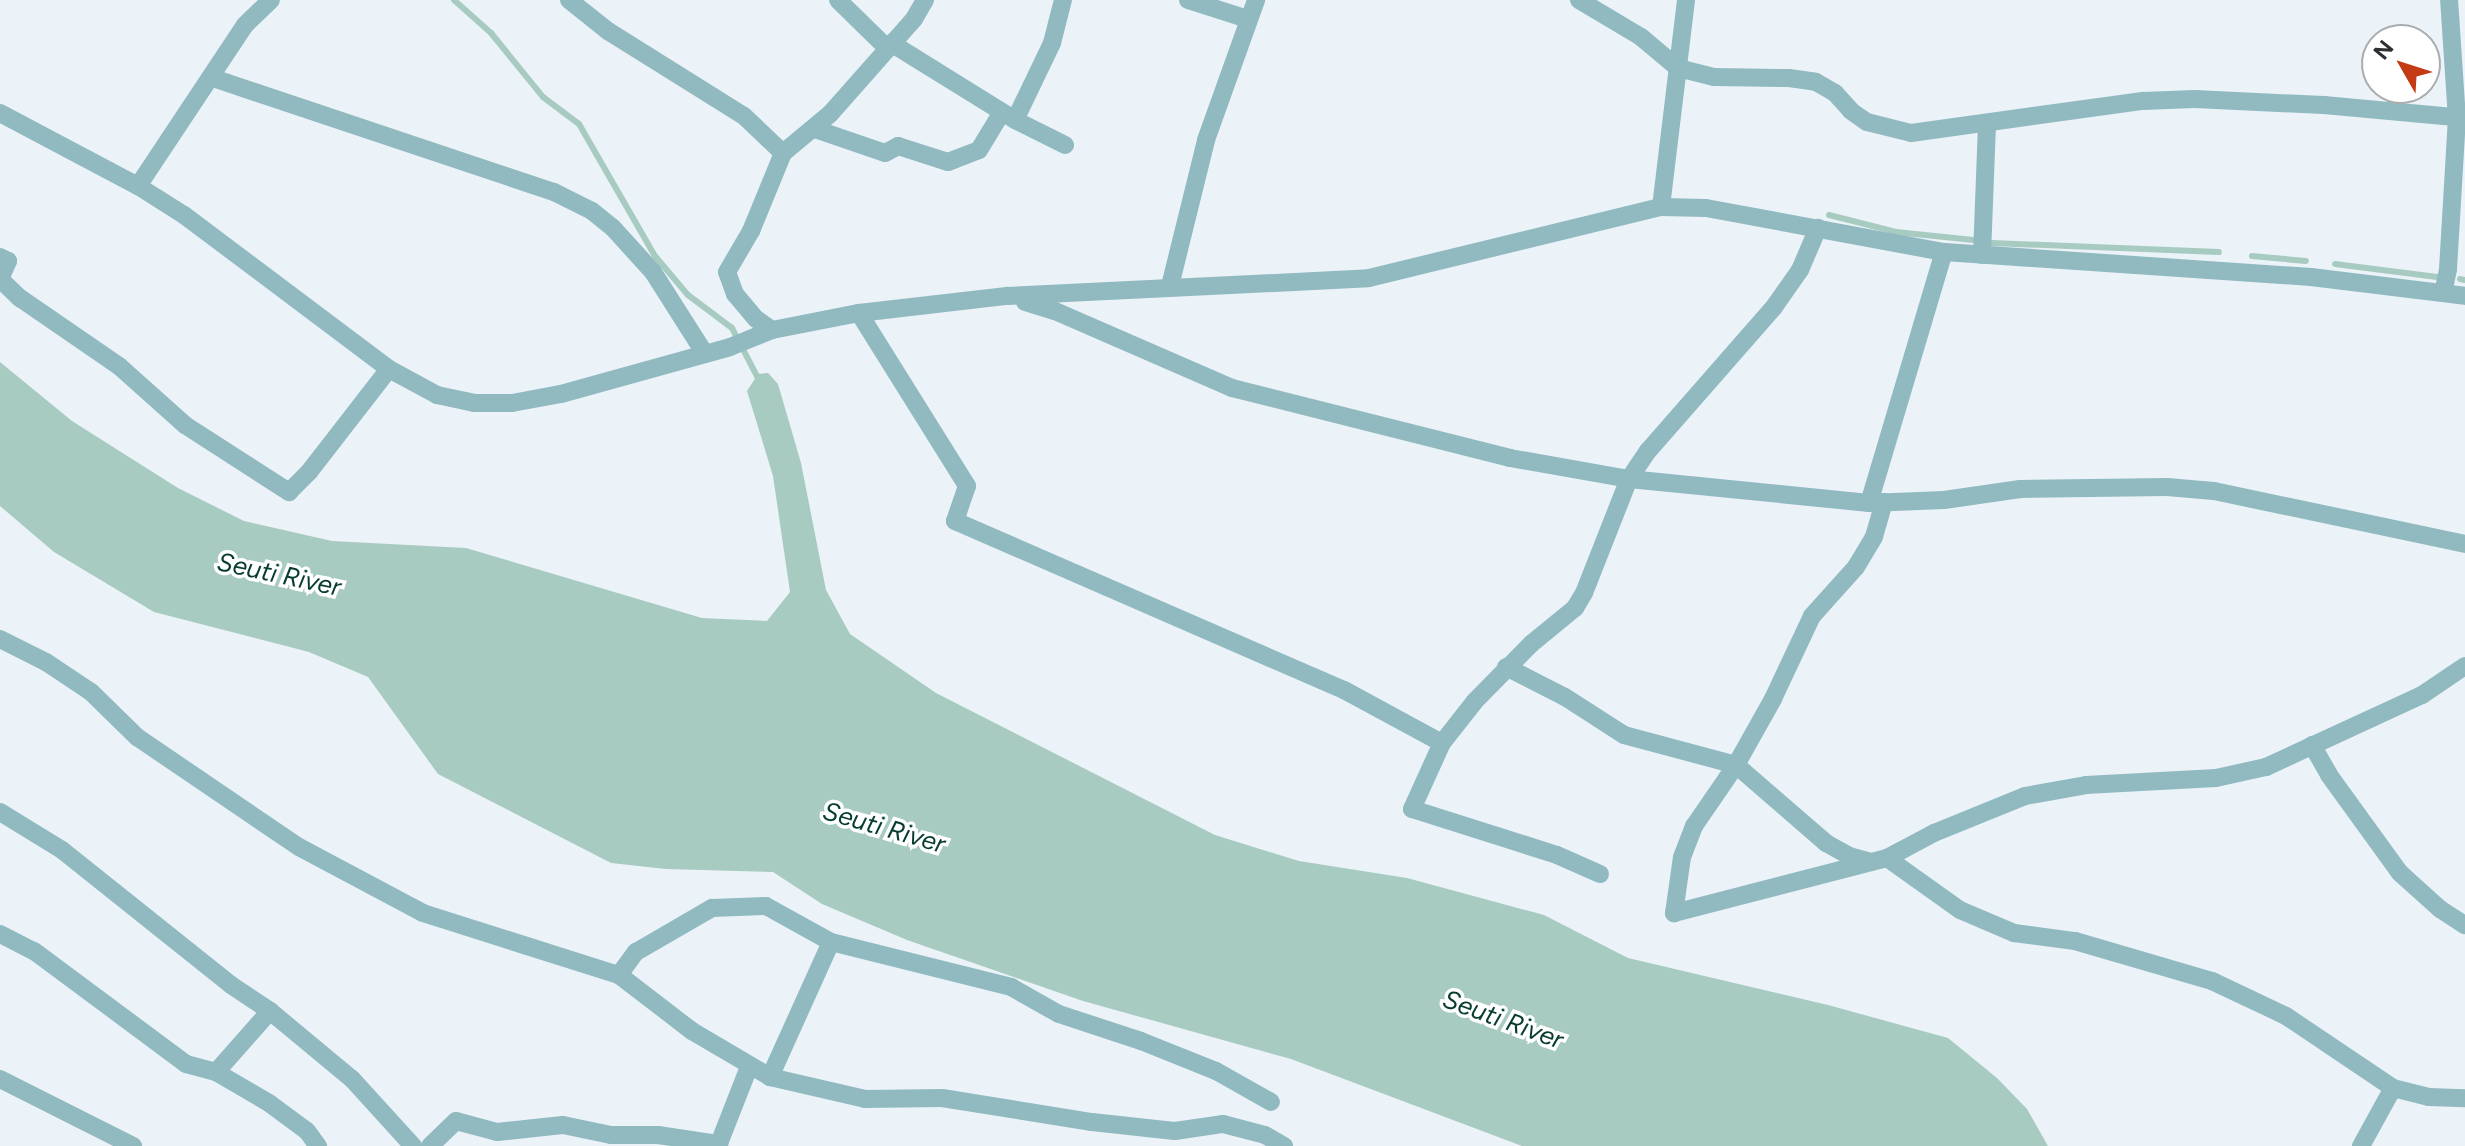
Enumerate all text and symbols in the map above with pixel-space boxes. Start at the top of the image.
north arrow [2361,24,2441,104]
text: N [2368,35,2399,65]
water label: Seuti River [214,547,344,603]
water label: Seuti River [819,796,949,860]
water label: Seuti River [1439,984,1567,1056]

